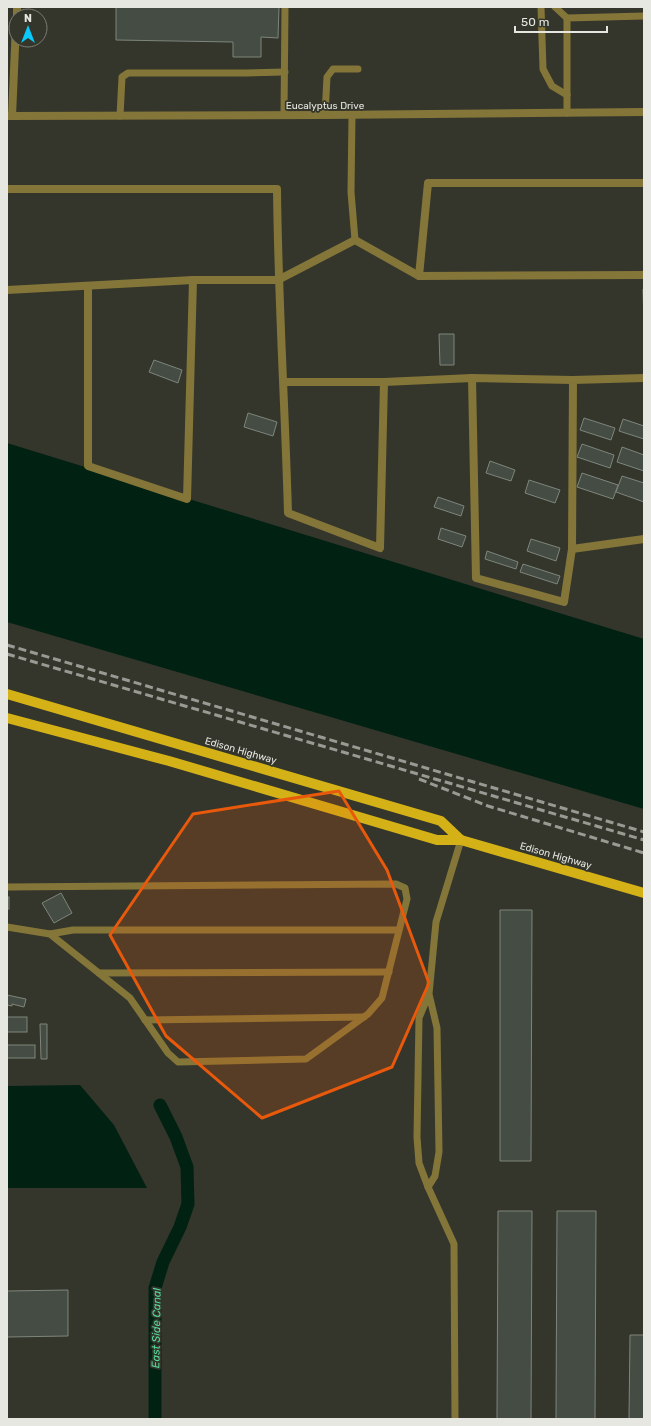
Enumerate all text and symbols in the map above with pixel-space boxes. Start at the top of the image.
north arrow [8,8,48,48]
scale bar [515,8,607,34]
text: N [24,12,32,25]
text: 50 m [521,15,549,29]
street label: Eucalyptus Drive [286,100,365,112]
street label: Edison Highway [203,735,278,767]
street label: Edison Highway [518,840,593,872]
water label: East Side Canal [149,1288,164,1368]

